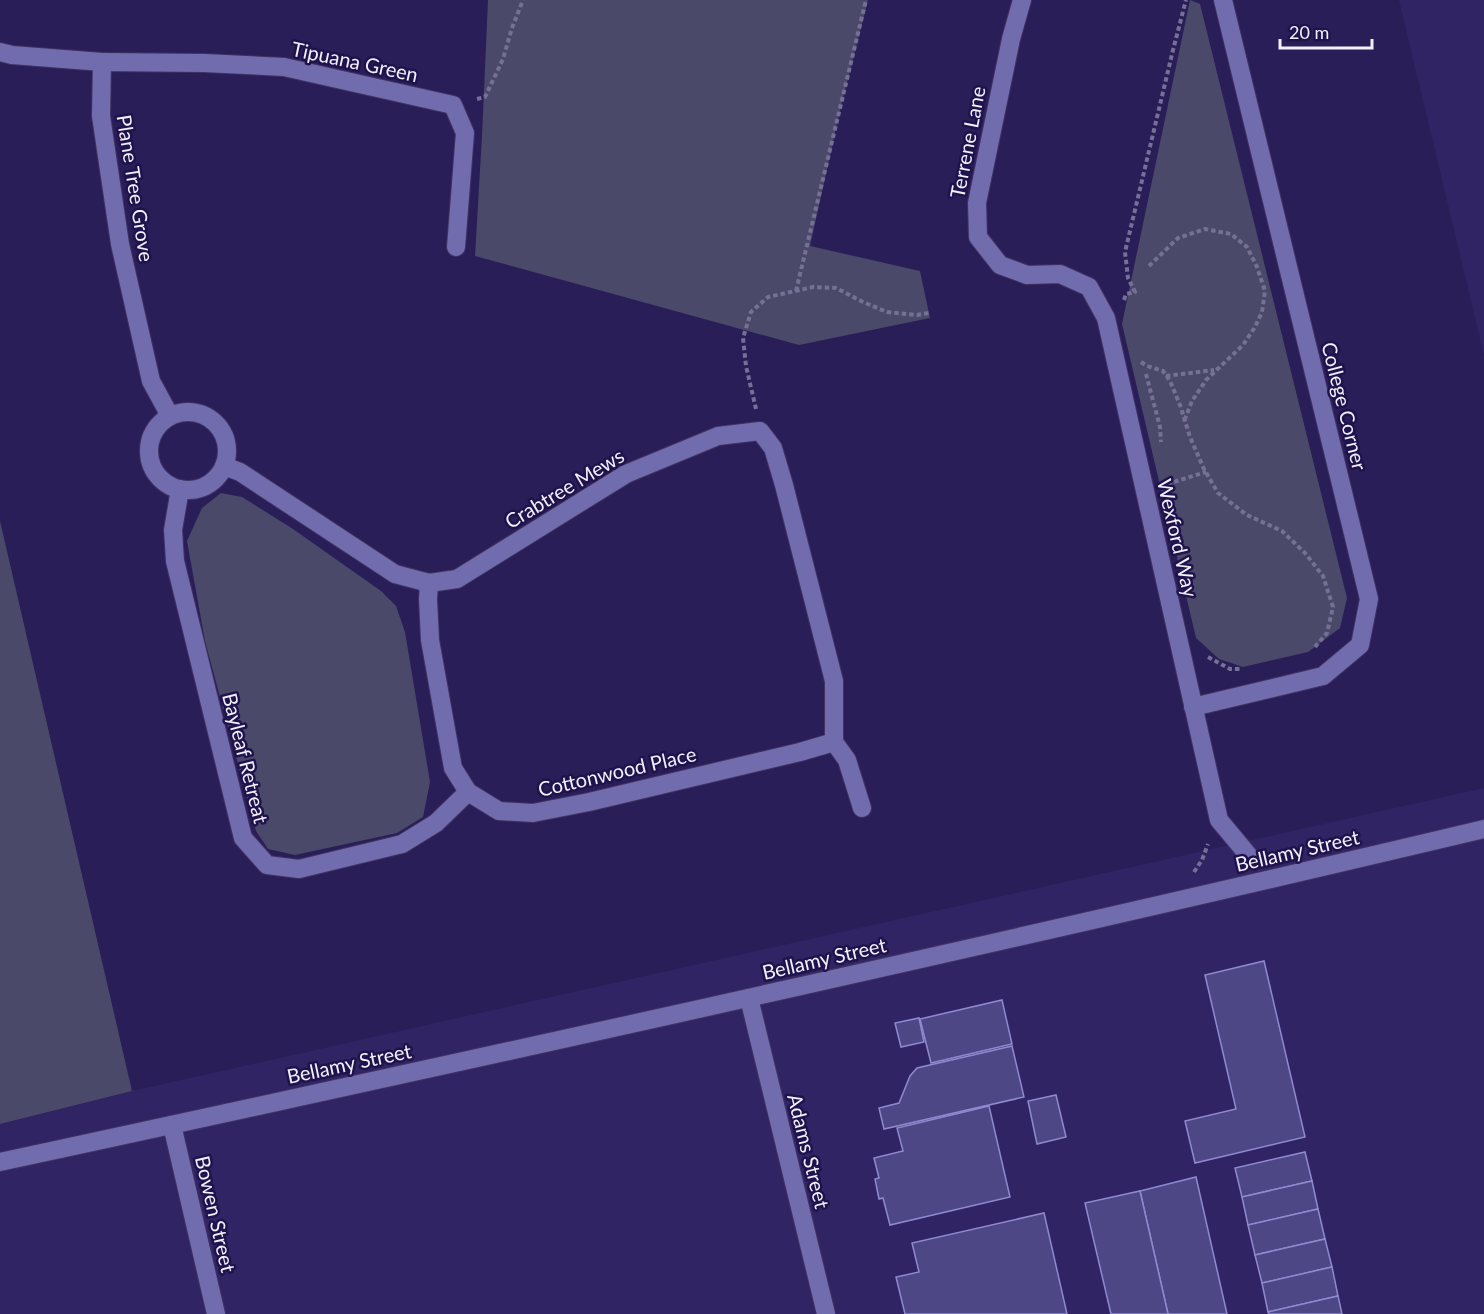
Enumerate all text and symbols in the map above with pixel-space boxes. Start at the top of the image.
scale bar [1280,12,1372,50]
text: 20 m [1289,21,1329,43]
street label: Tipuana Green [290,36,420,86]
street label: Terrene Lane [944,84,990,200]
street label: Plane Tree Grove [113,113,159,263]
street label: College Corner [1317,339,1373,473]
street label: Crabtree Mews [500,443,628,533]
street label: Wexford Way [1153,477,1203,600]
street label: Bayleaf Retreat [218,690,274,826]
street label: Cottonwood Place [536,741,698,801]
street label: Bellamy Street [1233,824,1361,876]
street label: Bellamy Street [760,932,888,984]
street label: Bellamy Street [285,1038,413,1088]
street label: Adams Street [783,1091,835,1211]
street label: Bowen Street [191,1153,241,1275]

